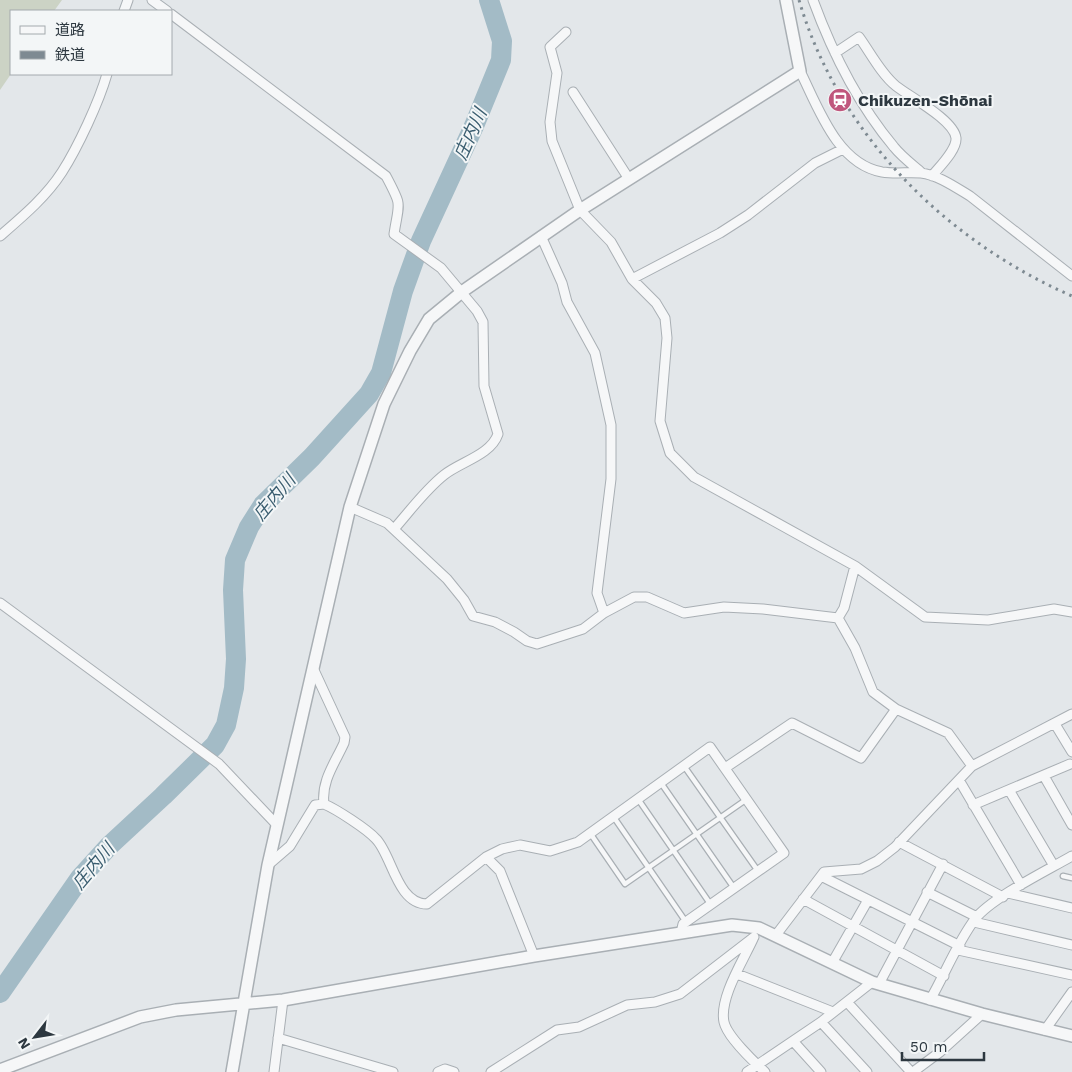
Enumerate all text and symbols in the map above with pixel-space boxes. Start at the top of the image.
legend [10,10,172,75]
text: 道路 [55,21,85,39]
text: 鉄道 [55,46,85,64]
station icon: Chikuzen-Shōnai [827,87,853,113]
place label: Chikuzen-Shōnai [858,91,992,110]
water label: 庄内川 [449,103,491,163]
water label: 庄内川 [249,468,301,524]
water label: 庄内川 [68,837,120,893]
north arrow [10,1012,60,1062]
scale bar [902,1030,984,1062]
text: N [14,1035,33,1052]
text: 50 m [910,1038,947,1056]

